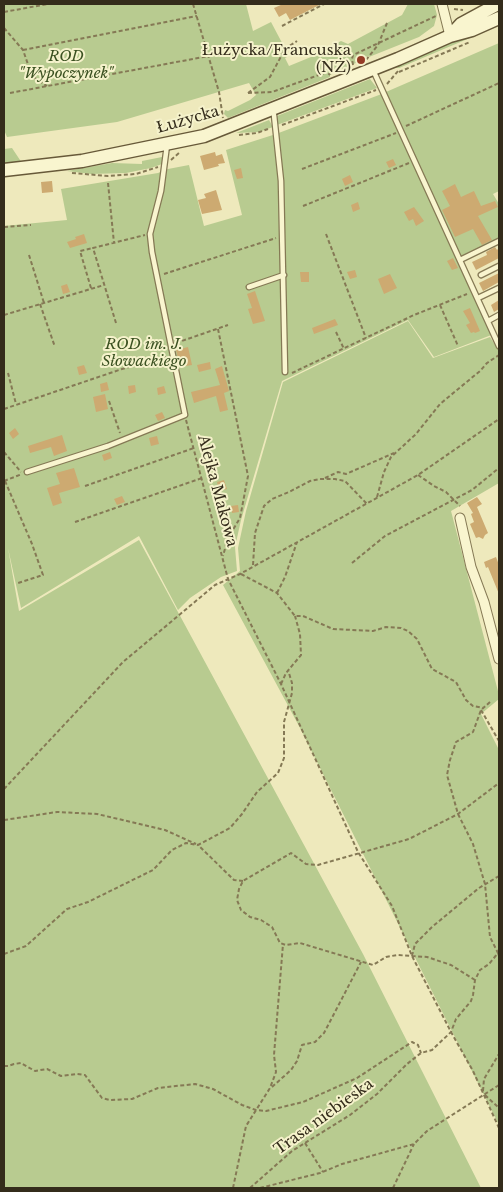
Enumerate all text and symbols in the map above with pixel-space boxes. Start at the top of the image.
place label: Łużycka/Francuska (NŻ) [202,42,351,77]
park label: ROD "Wypoczynek" [19,48,113,83]
marker: Łużycka/Francuska (NŻ) [355,54,367,66]
street label: Łużycka [155,103,221,137]
park label: ROD im. J. Słowackiego [101,336,187,371]
street label: Alejka Makowa [193,433,241,549]
street label: Trasa niebieska [271,1075,377,1159]

